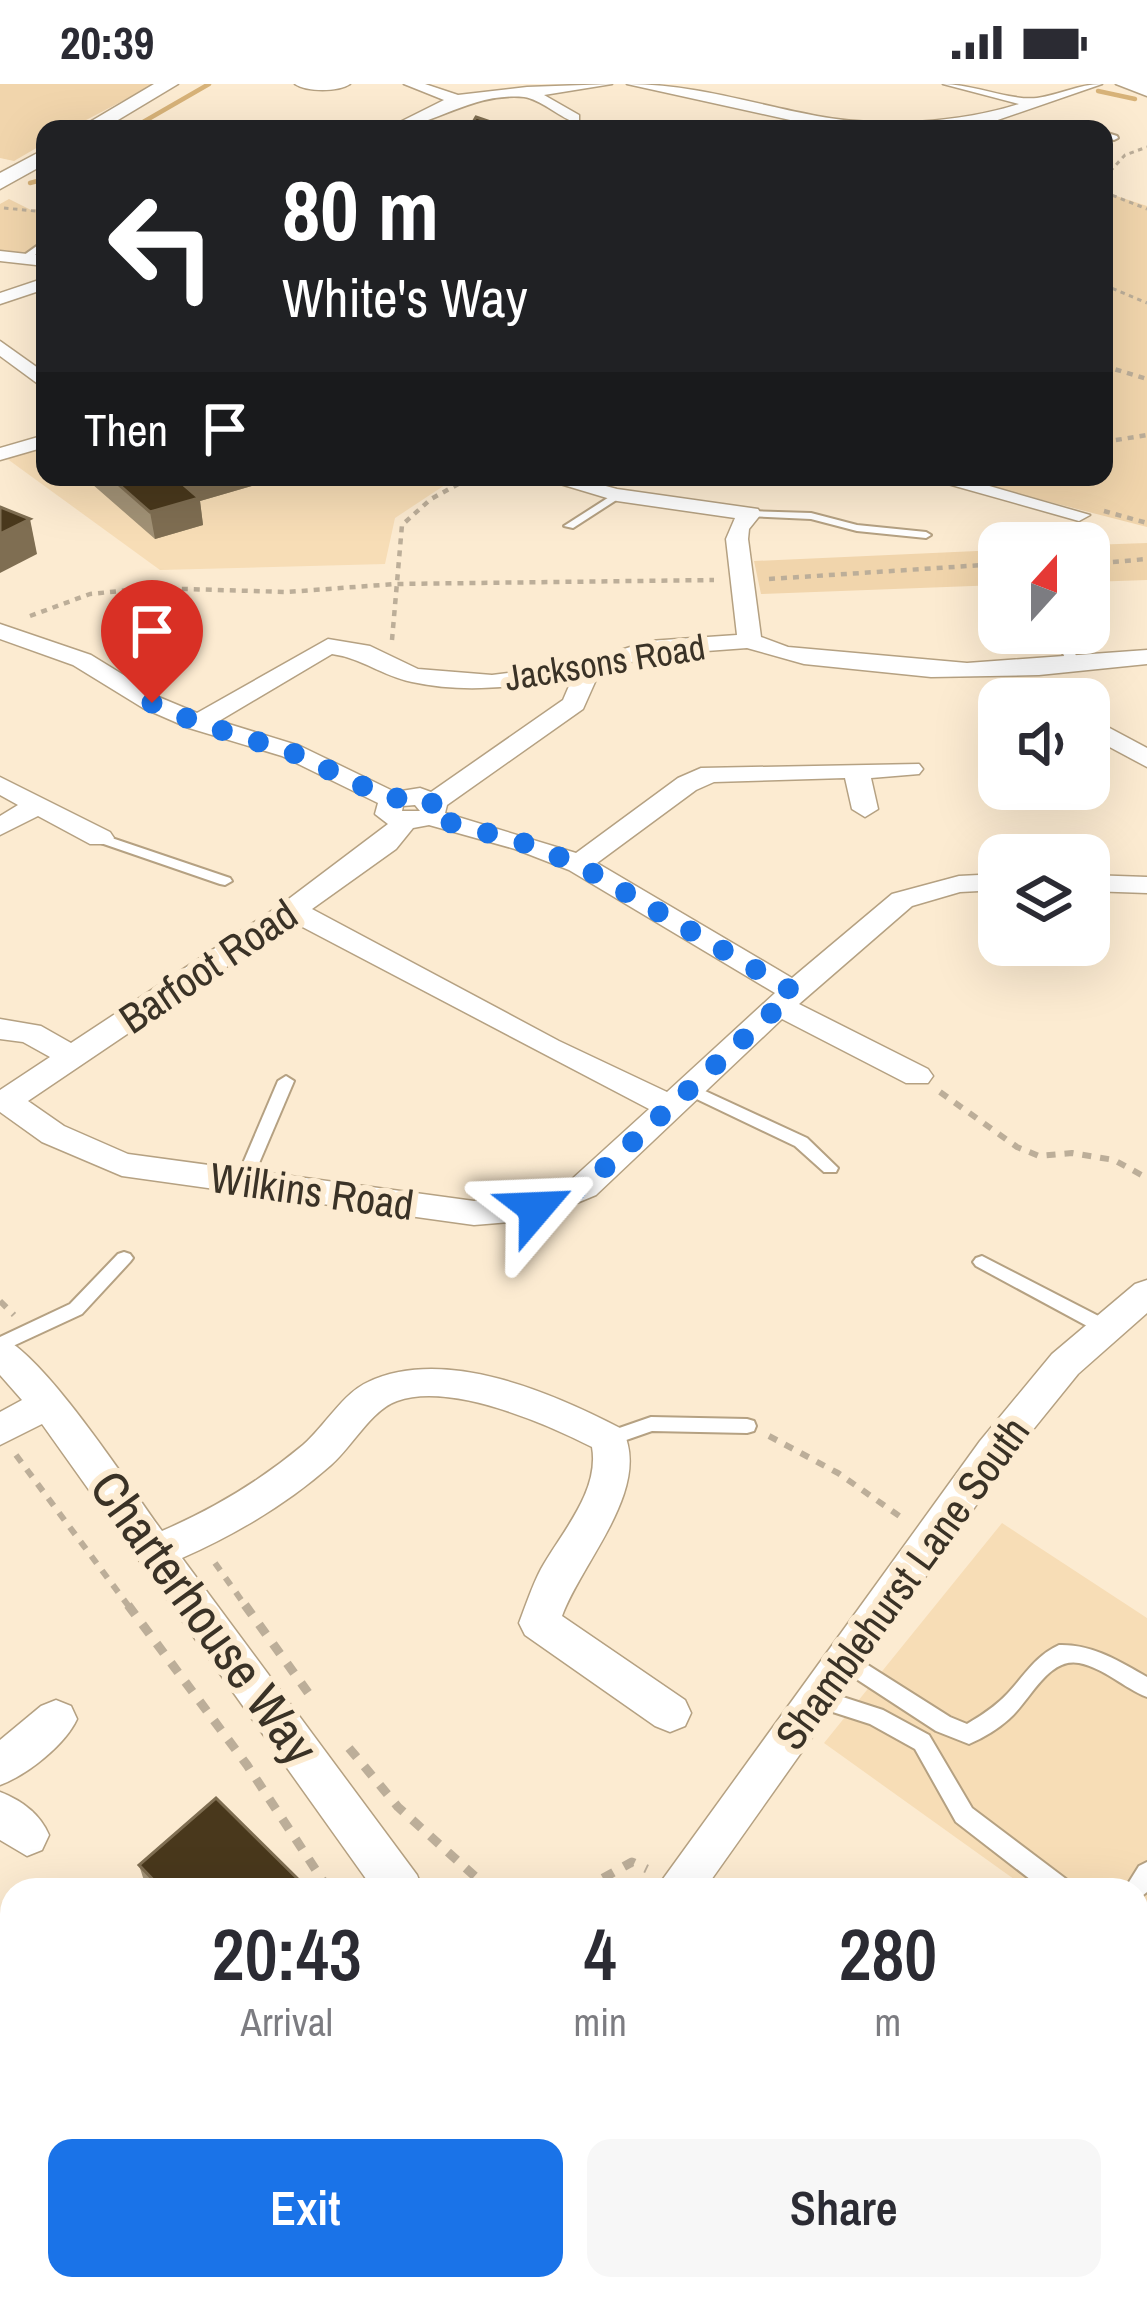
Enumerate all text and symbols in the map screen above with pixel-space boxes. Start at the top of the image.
text: 20:39 [60,12,154,73]
text: 80 m [282,153,439,266]
icon: left [84,168,240,324]
text: White's Way [282,261,528,334]
icon: arrive [192,396,258,462]
text: Then [84,399,168,460]
north arrow [978,522,1110,654]
map controls [978,522,1110,966]
pin [101,580,203,703]
icon: arrive [119,598,185,664]
street label: Jacksons Road [502,623,708,701]
button: sound [978,678,1110,810]
button: layers [978,834,1110,966]
street label: Barfoot Road [108,886,308,1046]
position arrow [473,1145,599,1271]
street label: Wilkins Road [207,1149,417,1233]
street label: Shamblehurst Lane South [762,1405,1042,1761]
street label: Charterhouse Way [75,1456,335,1778]
text: 20:43 [212,1905,362,2002]
text: 4 [584,1905,617,2002]
text: 280 [839,1905,937,2002]
text: Arrival [241,1996,333,2048]
text: min [574,1996,627,2048]
text: m [875,1996,901,2048]
button: Exit [48,2139,563,2277]
button: Share [587,2139,1101,2277]

